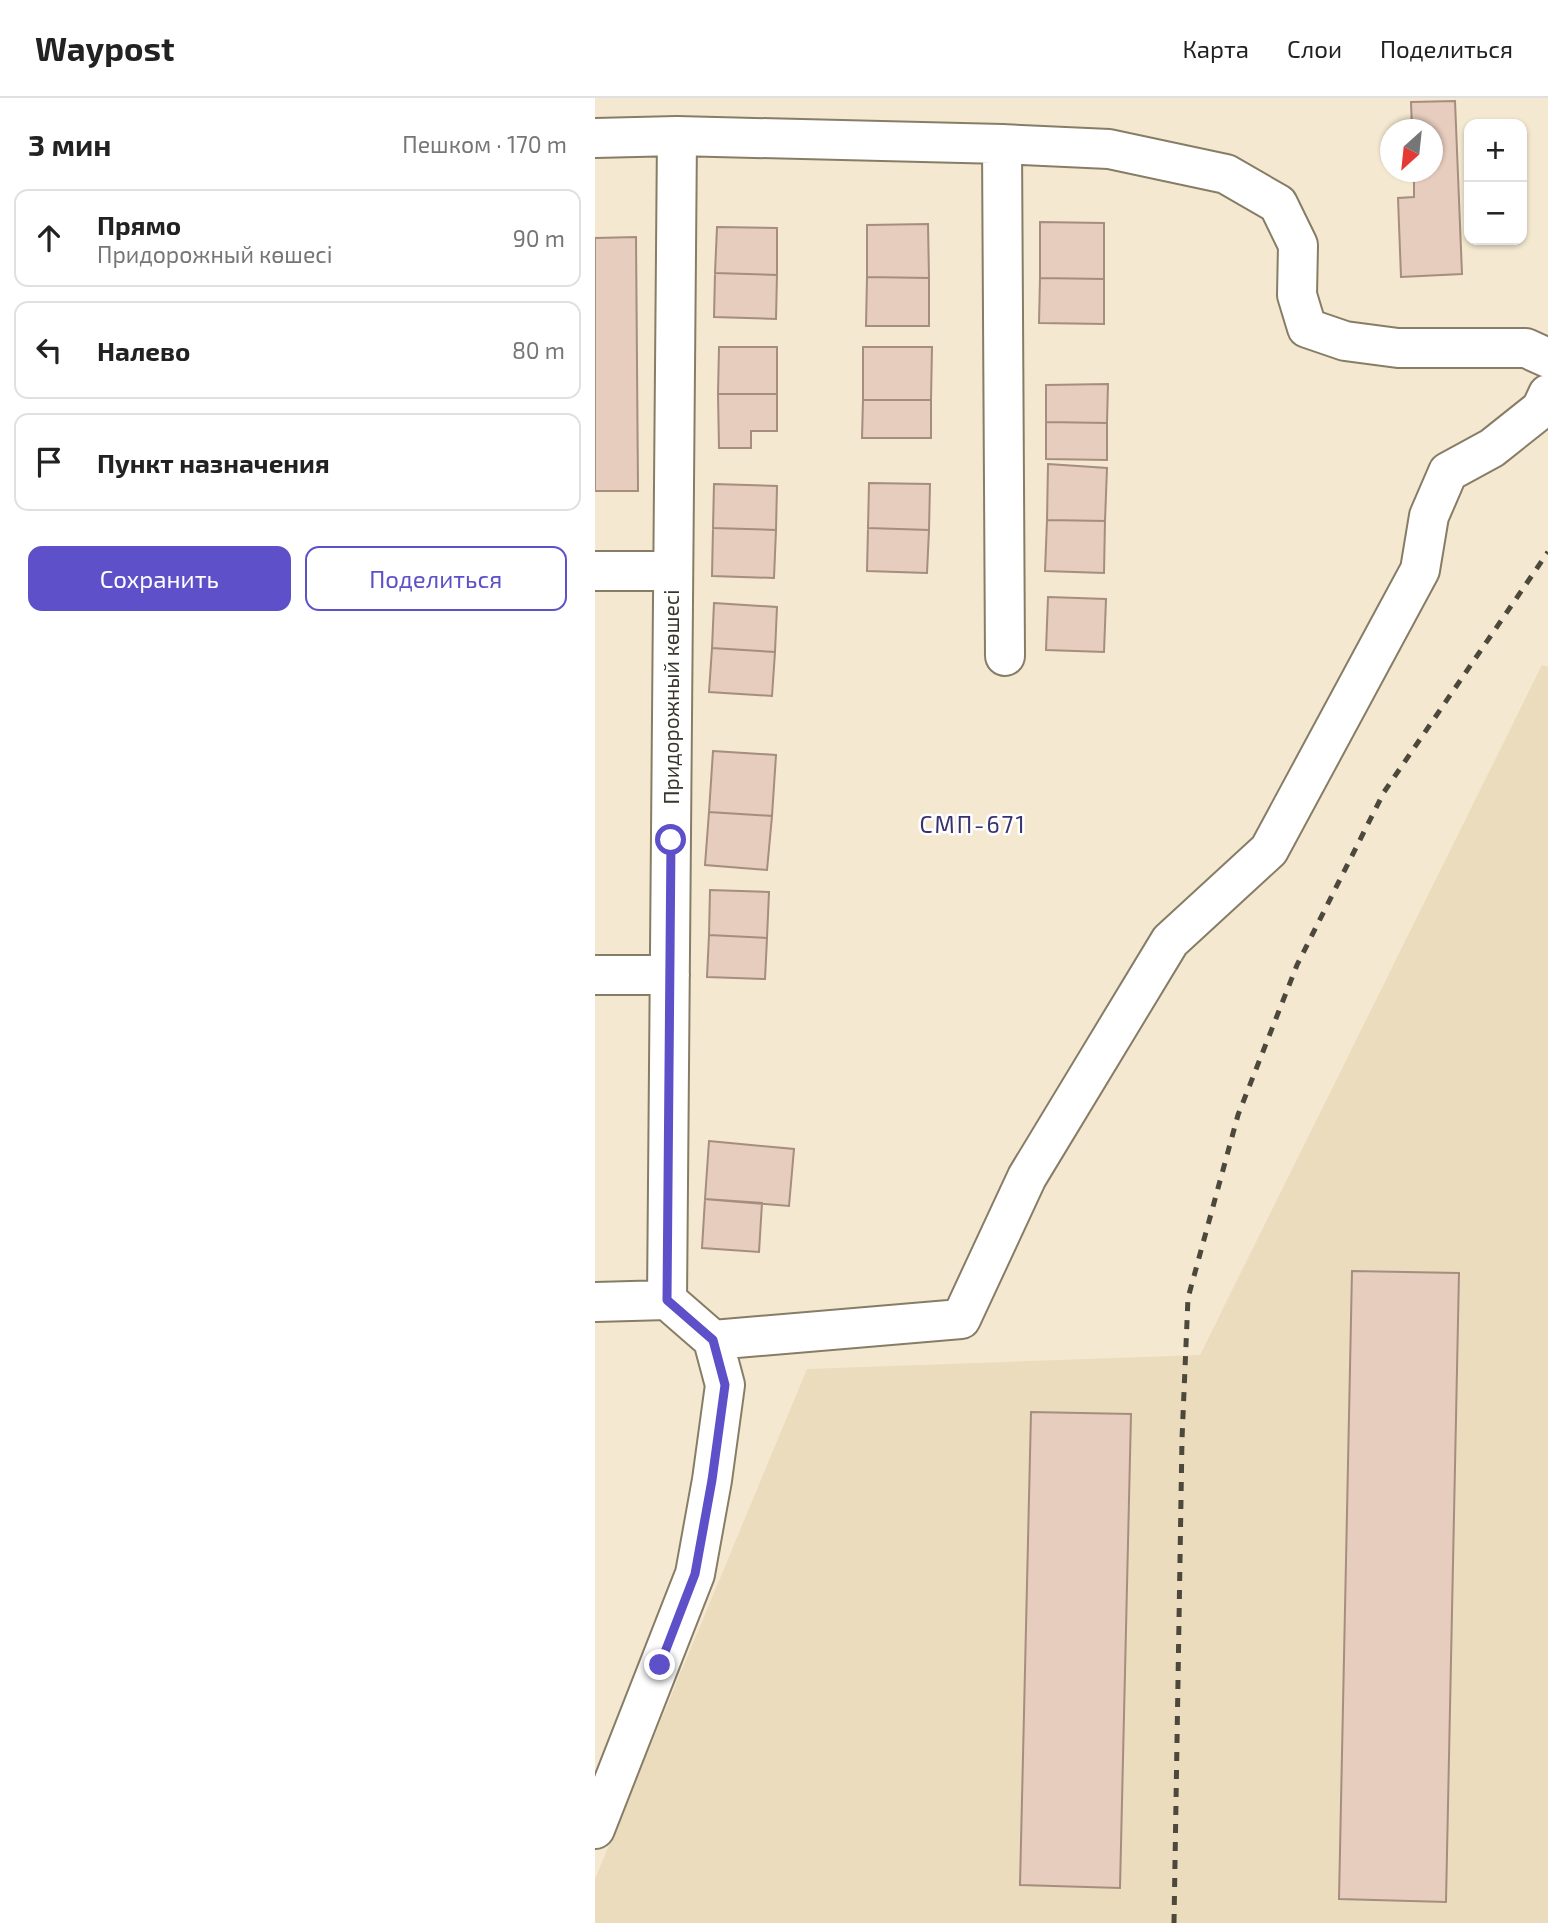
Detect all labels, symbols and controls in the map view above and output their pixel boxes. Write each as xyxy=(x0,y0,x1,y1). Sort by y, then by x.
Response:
text: Waypost xyxy=(35,28,174,68)
text: Карта xyxy=(1182,34,1249,63)
text: Слои xyxy=(1287,34,1342,63)
text: Поделиться xyxy=(1380,34,1513,63)
north arrow xyxy=(1380,119,1443,182)
map controls xyxy=(1464,119,1527,245)
button: + xyxy=(1464,119,1527,182)
text: 3 мин xyxy=(28,126,112,162)
text: Пешком · 170 m xyxy=(402,130,567,158)
button: − xyxy=(1464,182,1527,245)
text: Прямо xyxy=(97,209,181,240)
icon: ahead xyxy=(30,219,68,257)
text: 90 m xyxy=(513,224,565,252)
text: Придорожный көшесі xyxy=(97,240,332,268)
icon: left xyxy=(30,331,68,369)
text: Налево xyxy=(97,335,190,366)
text: 80 m xyxy=(512,336,565,364)
icon: arrive xyxy=(30,443,68,481)
text: Пункт назначения xyxy=(97,447,330,478)
button: Сохранить xyxy=(28,546,291,611)
button: Поделиться xyxy=(305,546,567,611)
street label: Придорожный көшесі xyxy=(658,590,683,804)
district label: СМП-671 xyxy=(919,810,1027,838)
route start xyxy=(655,824,686,855)
route end xyxy=(644,1649,675,1680)

